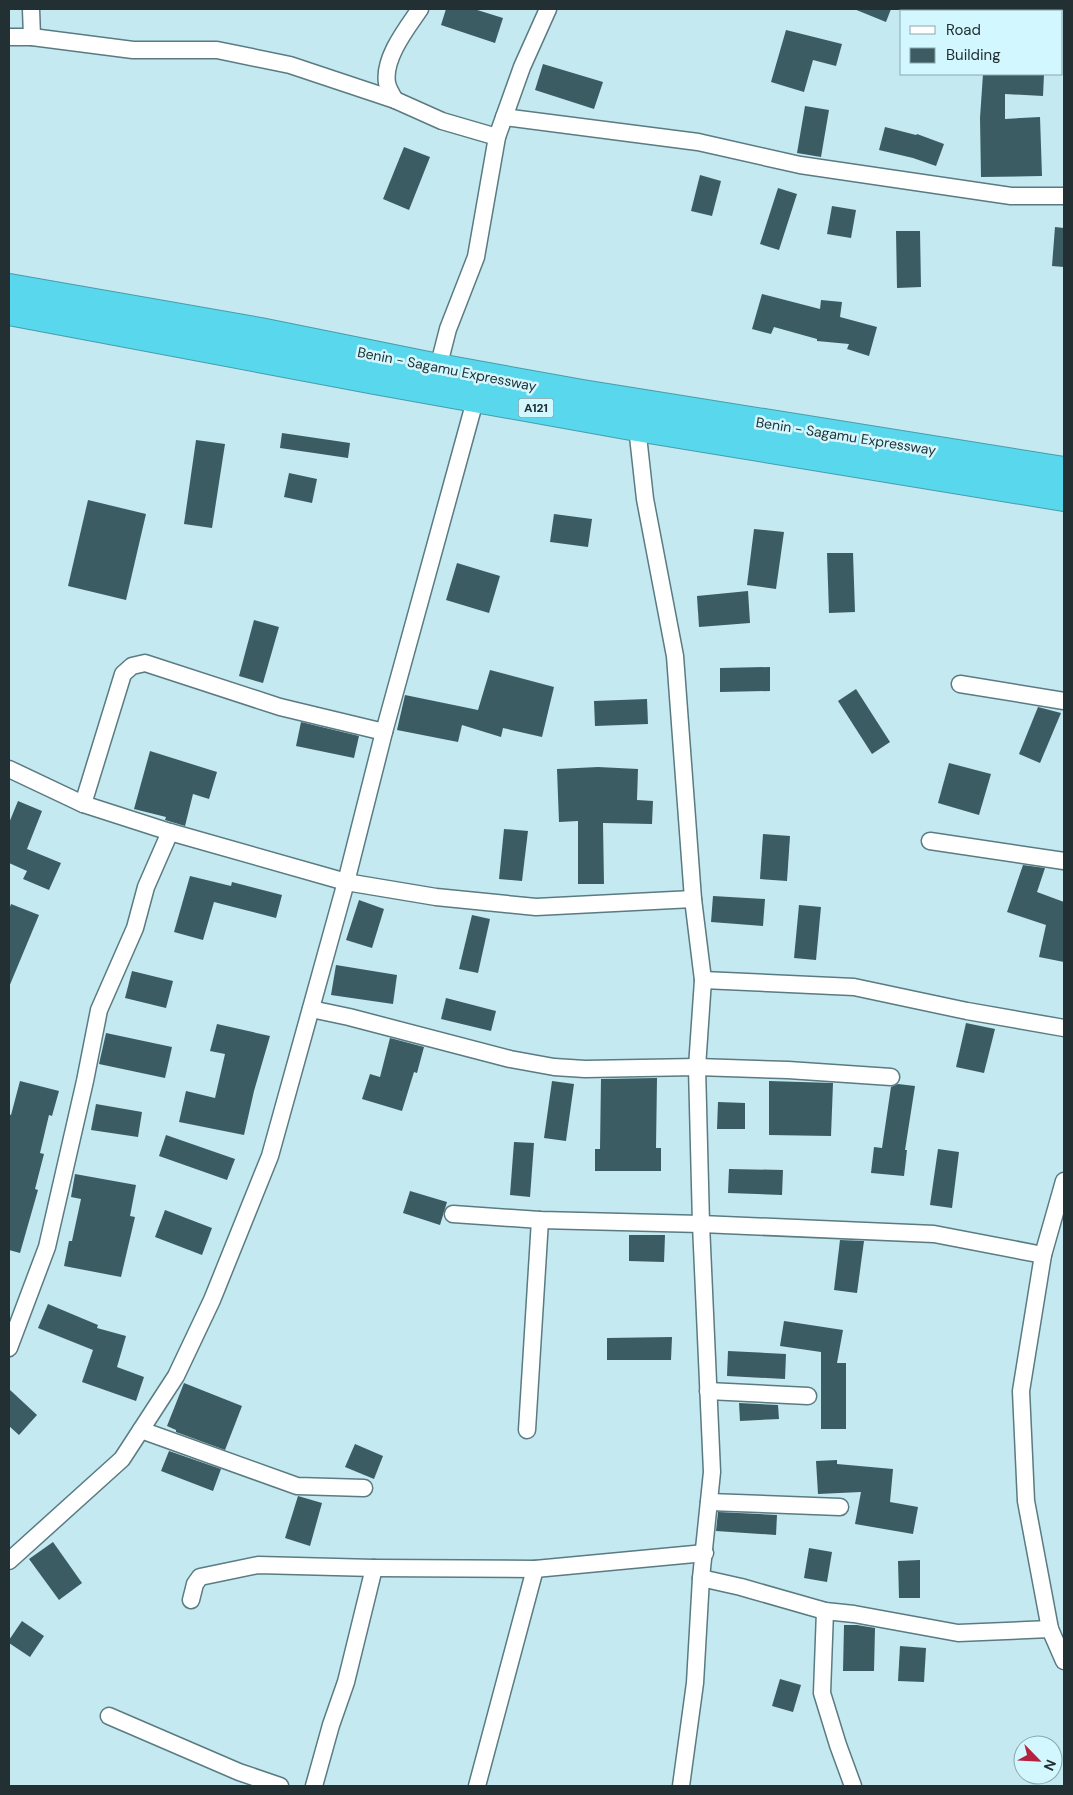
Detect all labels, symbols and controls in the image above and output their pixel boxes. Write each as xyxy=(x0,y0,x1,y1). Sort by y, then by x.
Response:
legend xyxy=(900,10,1063,75)
text: Road xyxy=(946,20,981,40)
text: Building xyxy=(946,45,1001,65)
street label: Benin - Sagamu Expressway xyxy=(356,343,538,395)
road number: A121 xyxy=(518,398,554,418)
street label: Benin - Sagamu Expressway xyxy=(755,413,938,459)
north arrow xyxy=(1013,1735,1063,1785)
text: N xyxy=(1040,1757,1060,1774)

